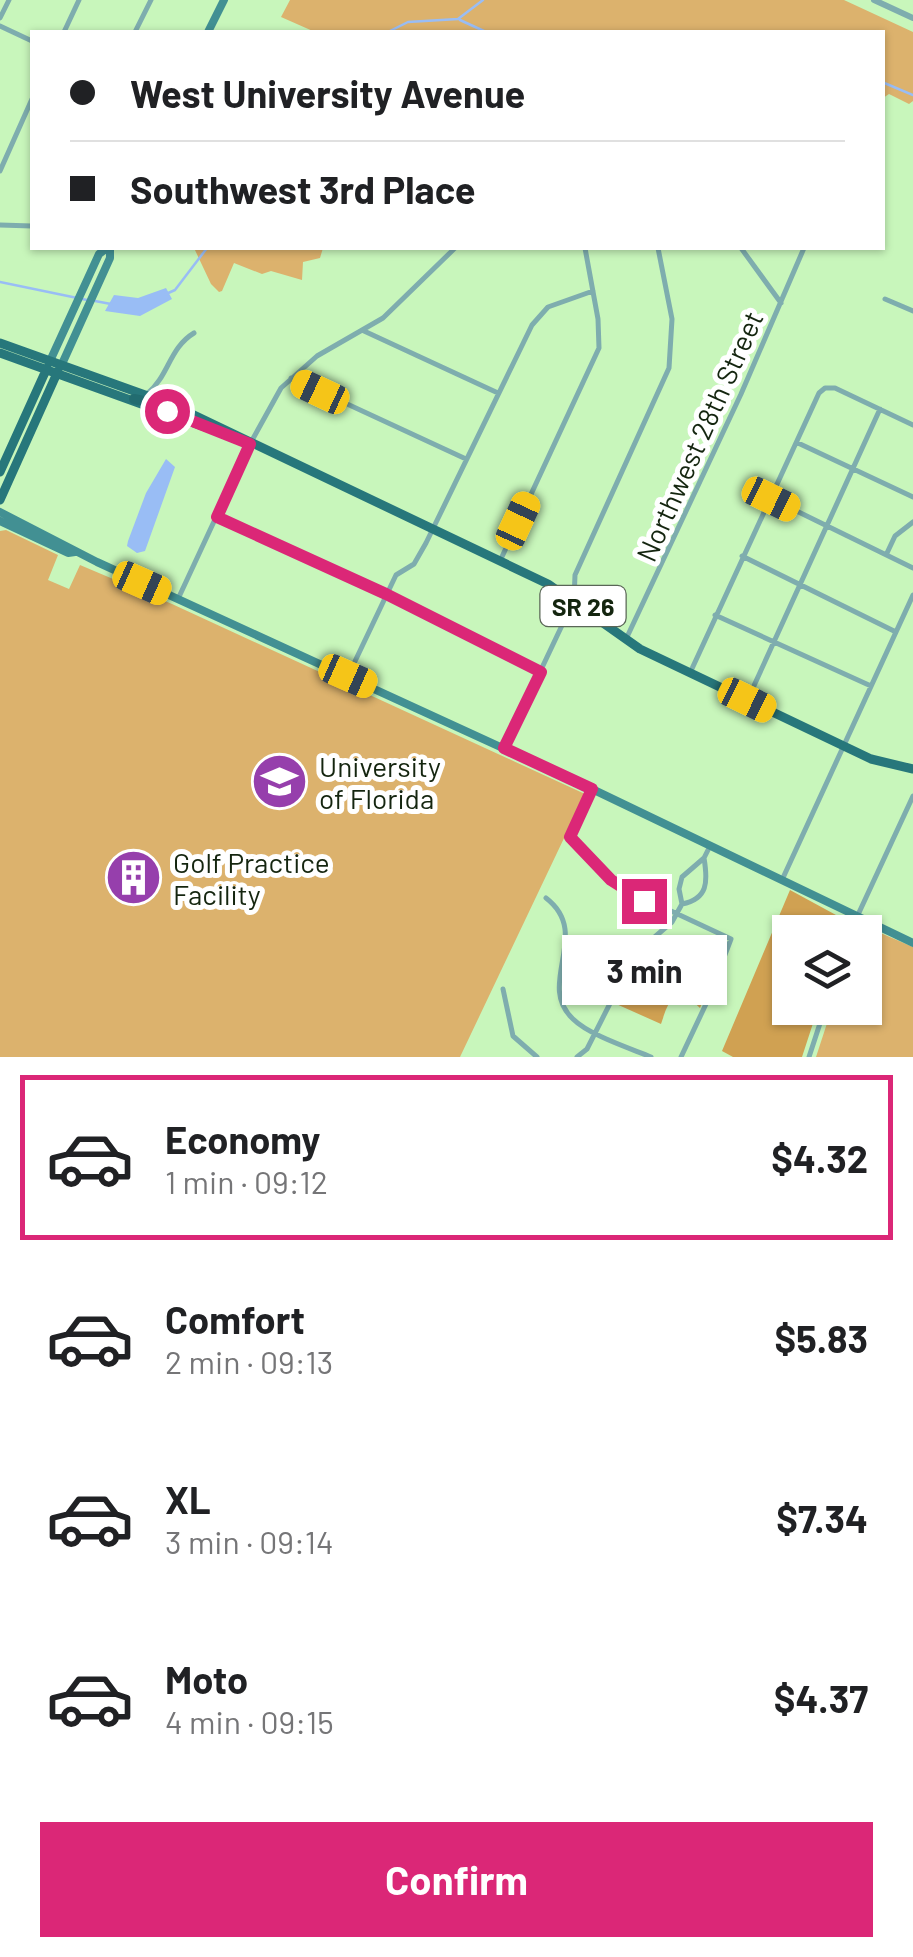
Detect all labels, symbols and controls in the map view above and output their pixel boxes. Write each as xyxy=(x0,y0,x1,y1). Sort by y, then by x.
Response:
text: West University Avenue xyxy=(130,70,525,116)
text: Southwest 3rd Place xyxy=(130,166,476,212)
street label: Northwest 28th Street xyxy=(628,306,770,566)
car xyxy=(286,366,354,418)
route start xyxy=(145,389,190,434)
car xyxy=(737,472,805,526)
car xyxy=(492,487,544,555)
car xyxy=(108,557,176,609)
road number: SR 26 xyxy=(540,586,626,626)
car xyxy=(314,650,382,702)
car xyxy=(713,673,781,727)
place label: University of Florida xyxy=(319,749,441,815)
school or university icon: University of Florida xyxy=(250,752,310,812)
place label: Golf Practice Facility xyxy=(173,845,330,911)
building icon: Golf Practice Facility xyxy=(104,848,164,908)
route end xyxy=(622,879,667,924)
map controls xyxy=(772,915,882,1025)
button: layers xyxy=(772,915,882,1025)
callout: 3 min xyxy=(562,936,726,1006)
text: 3 min xyxy=(606,951,683,989)
icon: car xyxy=(45,1113,135,1203)
text: Economy xyxy=(165,1116,320,1162)
text: $4.32 xyxy=(771,1135,868,1181)
text: 1 min · 09:12 xyxy=(165,1162,328,1200)
icon: car xyxy=(45,1293,135,1383)
text: Comfort xyxy=(165,1296,305,1342)
text: $5.83 xyxy=(774,1315,868,1361)
text: 2 min · 09:13 xyxy=(165,1342,333,1380)
icon: car xyxy=(45,1473,135,1563)
text: XL xyxy=(165,1476,211,1522)
text: $7.34 xyxy=(776,1495,868,1541)
text: 3 min · 09:14 xyxy=(165,1522,334,1560)
icon: car xyxy=(45,1653,135,1743)
text: Moto xyxy=(165,1656,248,1702)
text: $4.37 xyxy=(774,1675,868,1721)
text: 4 min · 09:15 xyxy=(165,1702,334,1740)
button: Confirm xyxy=(40,1822,873,1937)

